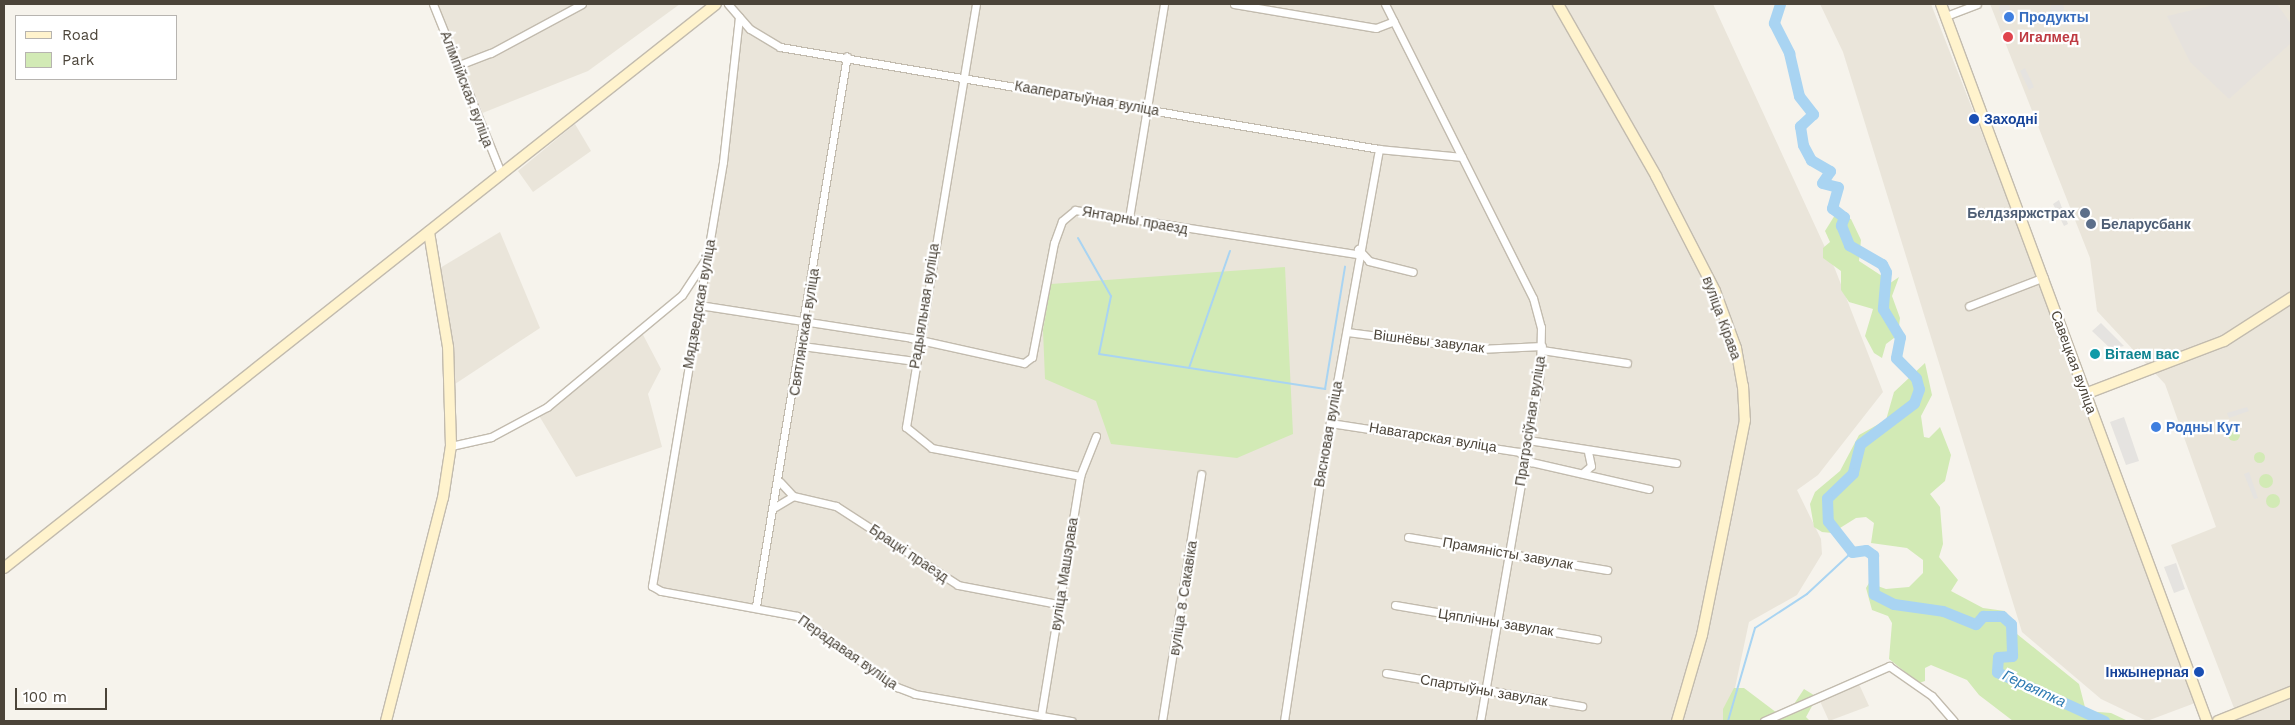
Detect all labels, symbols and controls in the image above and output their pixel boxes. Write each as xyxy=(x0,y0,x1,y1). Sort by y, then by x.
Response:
place label: Продукты xyxy=(2019,9,2089,25)
marker: Продукты xyxy=(2003,11,2015,23)
legend xyxy=(15,15,178,80)
text: Road xyxy=(62,26,99,44)
street label: Алімпійская вуліца xyxy=(437,28,497,150)
place label: Игалмед xyxy=(2019,29,2079,45)
marker: Игалмед xyxy=(2001,30,2015,44)
text: Park xyxy=(62,51,94,69)
street label: Кааператыўная вуліца xyxy=(1013,77,1161,119)
place label: Заходні xyxy=(1984,111,2038,127)
marker: Заходні xyxy=(1968,113,1980,125)
street label: Янтарны праезд xyxy=(1081,202,1189,238)
place label: Белдзяржстрах xyxy=(1967,205,2075,221)
marker: Белдзяржстрах xyxy=(2079,207,2091,219)
place label: Беларусбанк xyxy=(2101,216,2191,232)
marker: Беларусбанк xyxy=(2085,218,2097,230)
street label: Мядзведская вуліца xyxy=(679,238,719,370)
street label: Радыяльная вуліца xyxy=(906,242,942,370)
street label: Святлянская вуліца xyxy=(786,267,822,397)
street label: вуліца Кірава xyxy=(1699,274,1745,362)
street label: Савецкая вуліца xyxy=(2048,308,2100,416)
street label: Вішнёвы завулак xyxy=(1373,326,1485,356)
place label: Вітаем вас xyxy=(2105,346,2180,362)
marker: Вітаем вас xyxy=(2089,348,2101,360)
street label: Прагрэсіўная вуліца xyxy=(1511,355,1549,487)
street label: Вясновая вуліца xyxy=(1310,380,1346,488)
street label: Наватарская вуліца xyxy=(1368,419,1498,455)
place label: Родны Кут xyxy=(2166,419,2240,435)
marker: Родны Кут xyxy=(2150,421,2162,433)
street label: вуліца Машэрава xyxy=(1047,516,1081,632)
street label: Брацкі праезд xyxy=(866,520,952,586)
street label: Прамяністы завулак xyxy=(1442,533,1574,573)
street label: вуліца 8 Сакавіка xyxy=(1166,539,1200,657)
street label: Цяплічны завулак xyxy=(1437,605,1555,639)
street label: Перадавая вуліца xyxy=(795,611,901,693)
place label: Інжынерная xyxy=(2106,664,2189,680)
marker: Інжынерная xyxy=(2193,666,2205,678)
water label: Гервятка xyxy=(2000,667,2068,711)
street label: Спартыўны завулак xyxy=(1419,671,1549,709)
scale bar xyxy=(18,678,110,710)
text: 100 m xyxy=(23,688,67,706)

